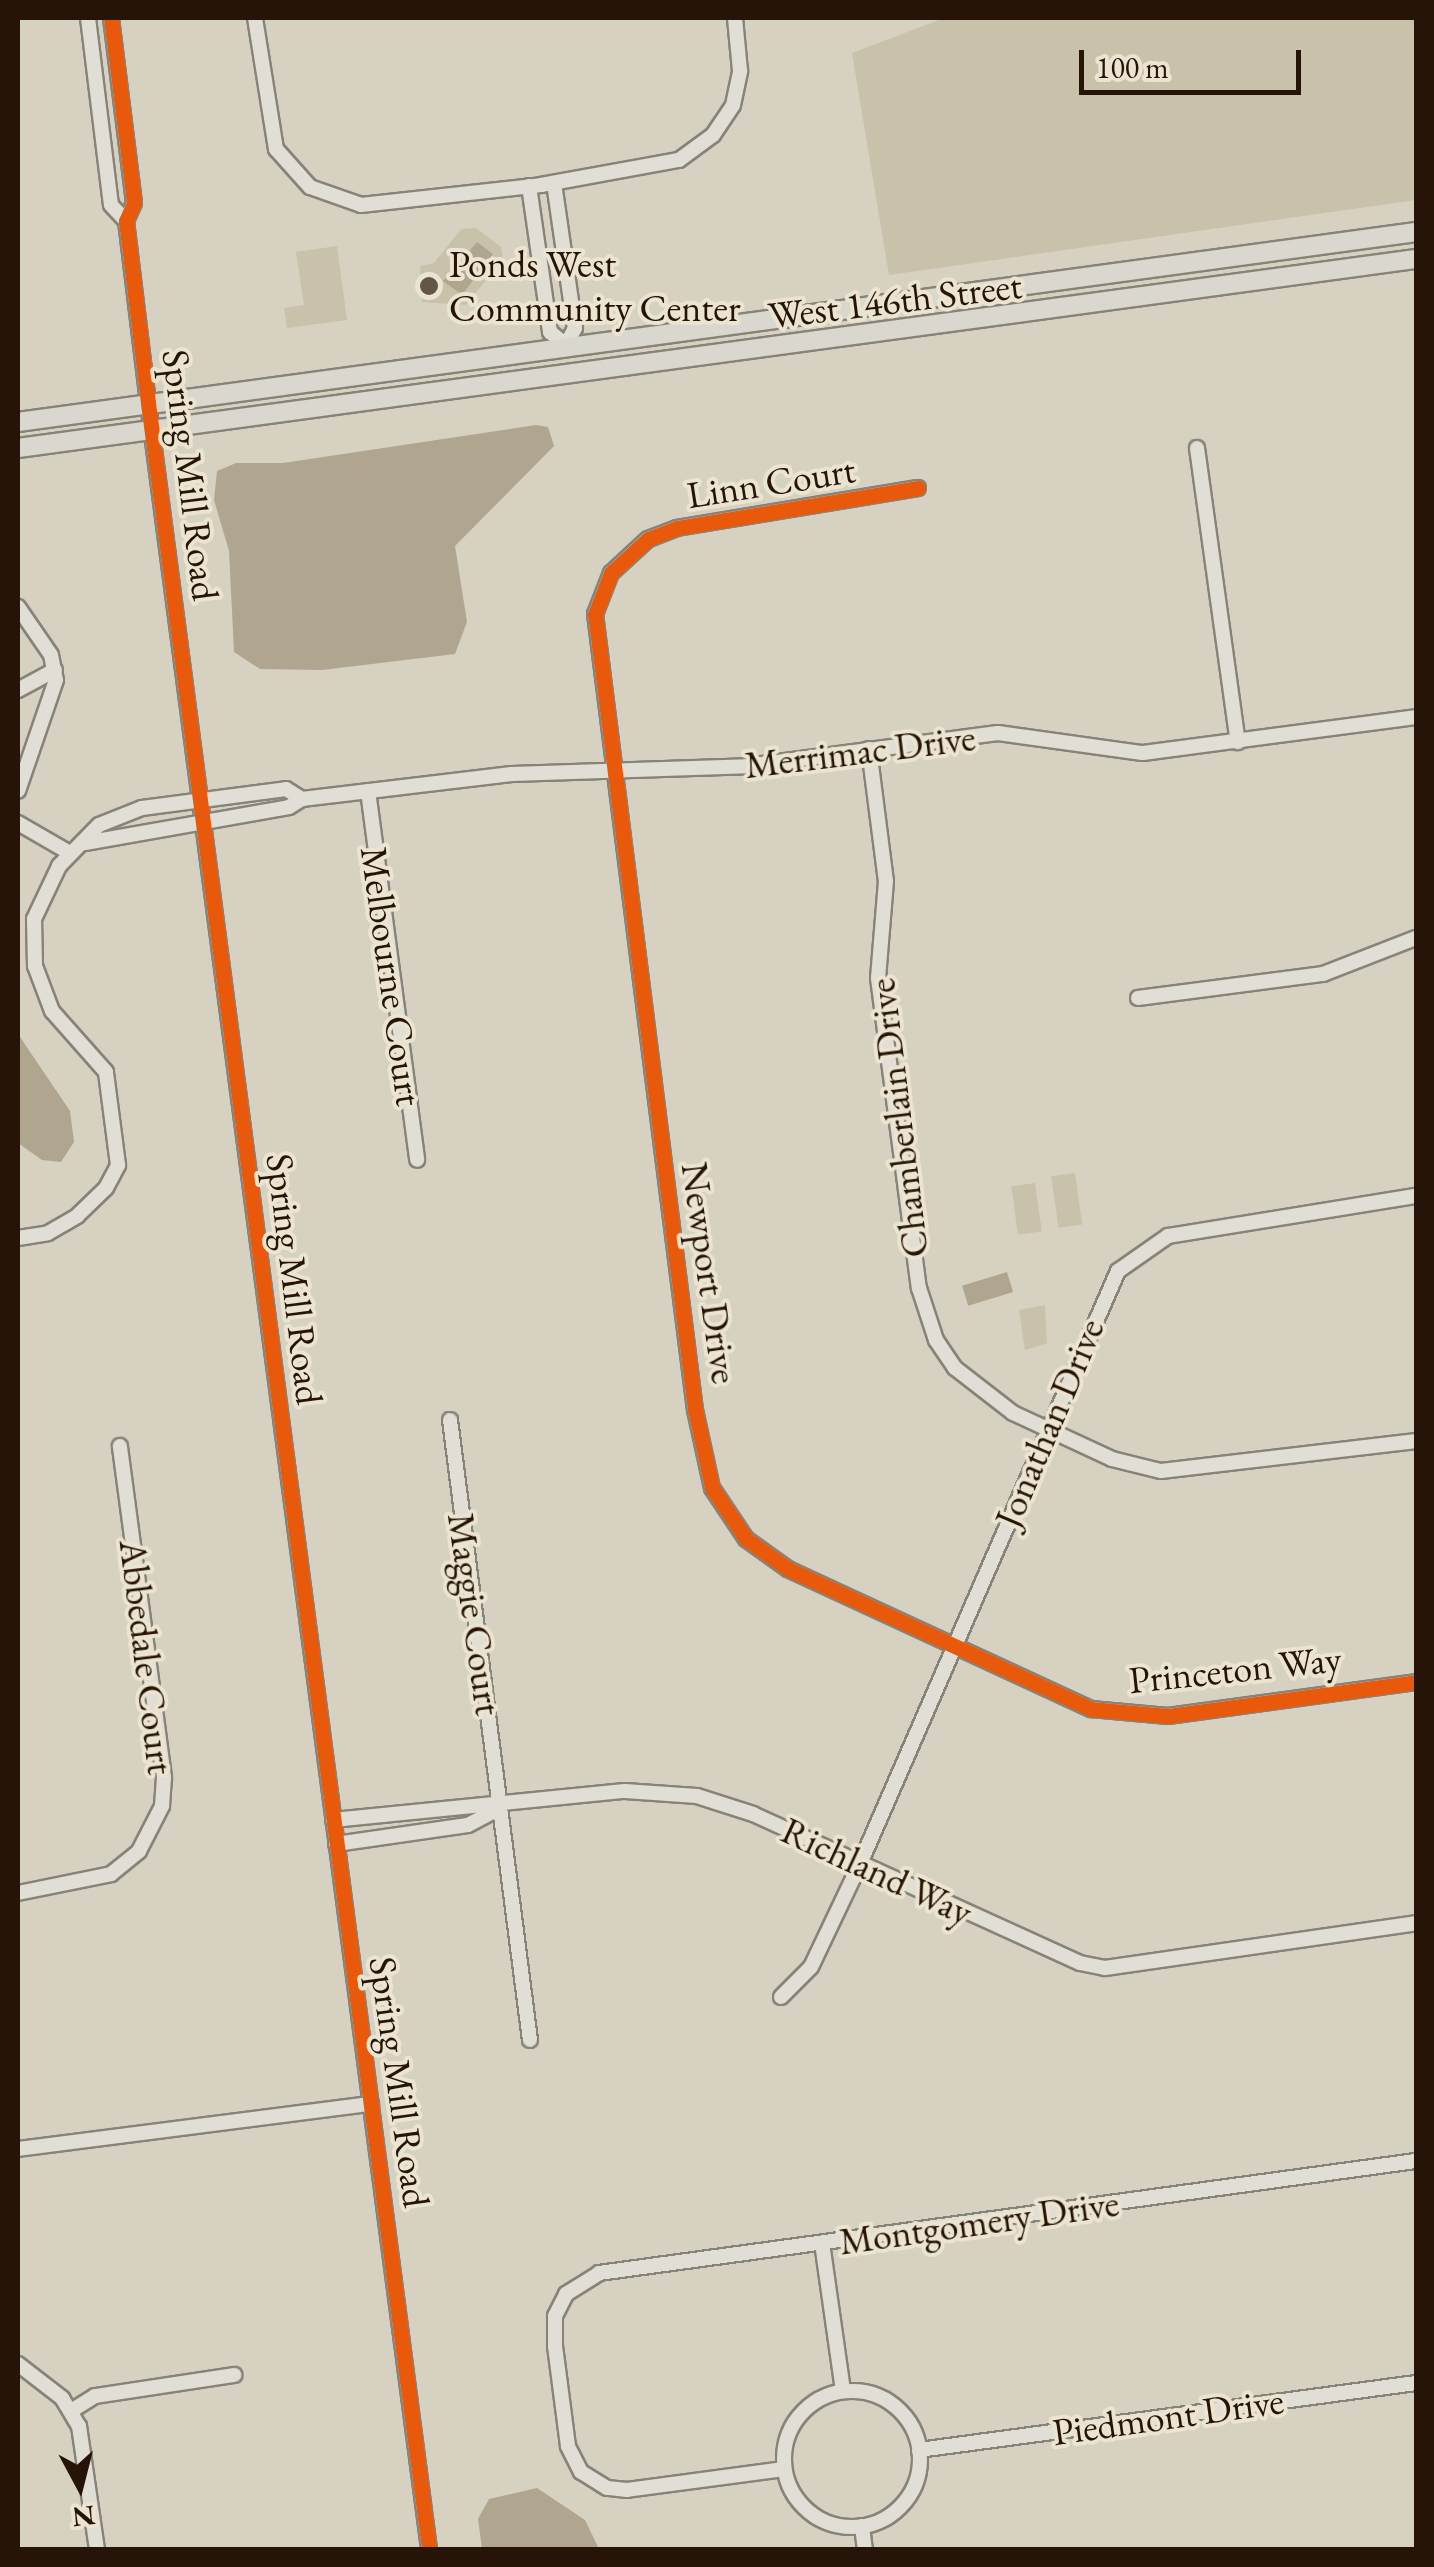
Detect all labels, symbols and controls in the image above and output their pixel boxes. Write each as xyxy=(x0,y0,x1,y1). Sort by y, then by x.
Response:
scale bar xyxy=(1084,30,1306,92)
text: 100 m xyxy=(1096,48,1169,87)
place label: Ponds West Community Center xyxy=(449,241,741,330)
street label: West 146th Street xyxy=(766,262,1024,338)
marker: Ponds West Community Center xyxy=(418,275,440,297)
street label: Spring Mill Road xyxy=(153,347,229,603)
street label: Linn Court xyxy=(684,446,858,518)
street label: Merrimac Drive xyxy=(742,714,978,788)
street label: Melbourne Court xyxy=(351,843,433,1109)
street label: Chamberlain Drive xyxy=(858,976,938,1260)
street label: Spring Mill Road xyxy=(257,1151,333,1407)
street label: Newport Drive xyxy=(672,1159,748,1387)
street label: Jonathan Drive xyxy=(985,1312,1113,1534)
street label: Maggie Court xyxy=(438,1510,512,1718)
street label: Abbedale Court xyxy=(110,1537,184,1777)
street label: Princeton Way xyxy=(1126,1635,1344,1703)
street label: Richland Way xyxy=(774,1807,980,1935)
street label: Spring Mill Road xyxy=(360,1954,440,2210)
street label: Montgomery Drive xyxy=(836,2180,1122,2264)
street label: Piedmont Drive xyxy=(1049,2377,1287,2455)
north arrow xyxy=(30,2437,130,2537)
text: N xyxy=(70,2498,97,2536)

